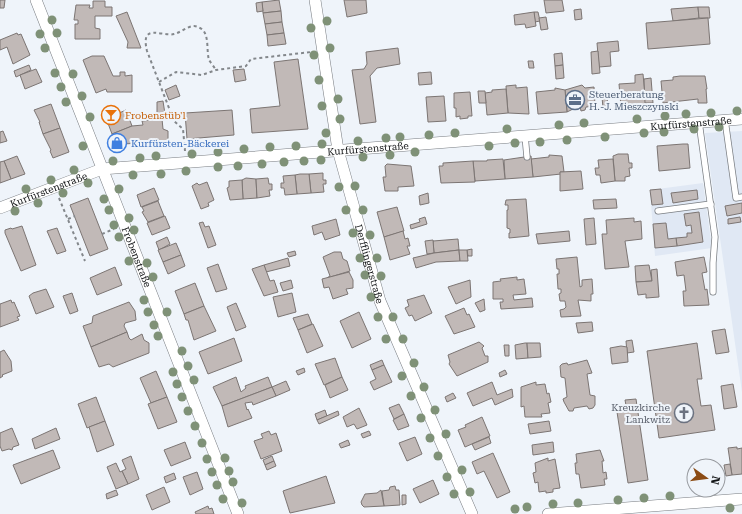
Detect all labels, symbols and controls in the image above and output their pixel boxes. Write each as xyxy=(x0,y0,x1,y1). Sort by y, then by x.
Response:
office icon: Steuerberatung H.-J. Mieszczynski xyxy=(564,89,586,111)
place label: Steuerberatung H.-J. Mieszczynski xyxy=(589,89,679,112)
bar icon: Frobenstüb'l xyxy=(100,104,122,126)
place label: Frobenstüb'l xyxy=(125,110,186,121)
street label: Kurfürstenstraße xyxy=(650,114,733,132)
shop icon: Kurfürsten-Bäckerei xyxy=(106,132,128,154)
place label: Kurfürsten-Bäckerei xyxy=(131,138,229,149)
street label: Kurfürstenstraße xyxy=(327,140,410,157)
street label: Kurfürstenstraße xyxy=(8,170,89,209)
street label: Derfflingerstraße xyxy=(353,223,386,305)
street label: Frobenstraße xyxy=(120,225,154,289)
place label: Kreuzkirche Lankwitz xyxy=(611,402,670,425)
church icon: Kreuzkirche Lankwitz xyxy=(673,402,695,424)
north arrow xyxy=(686,458,726,498)
text: N xyxy=(708,475,723,486)

